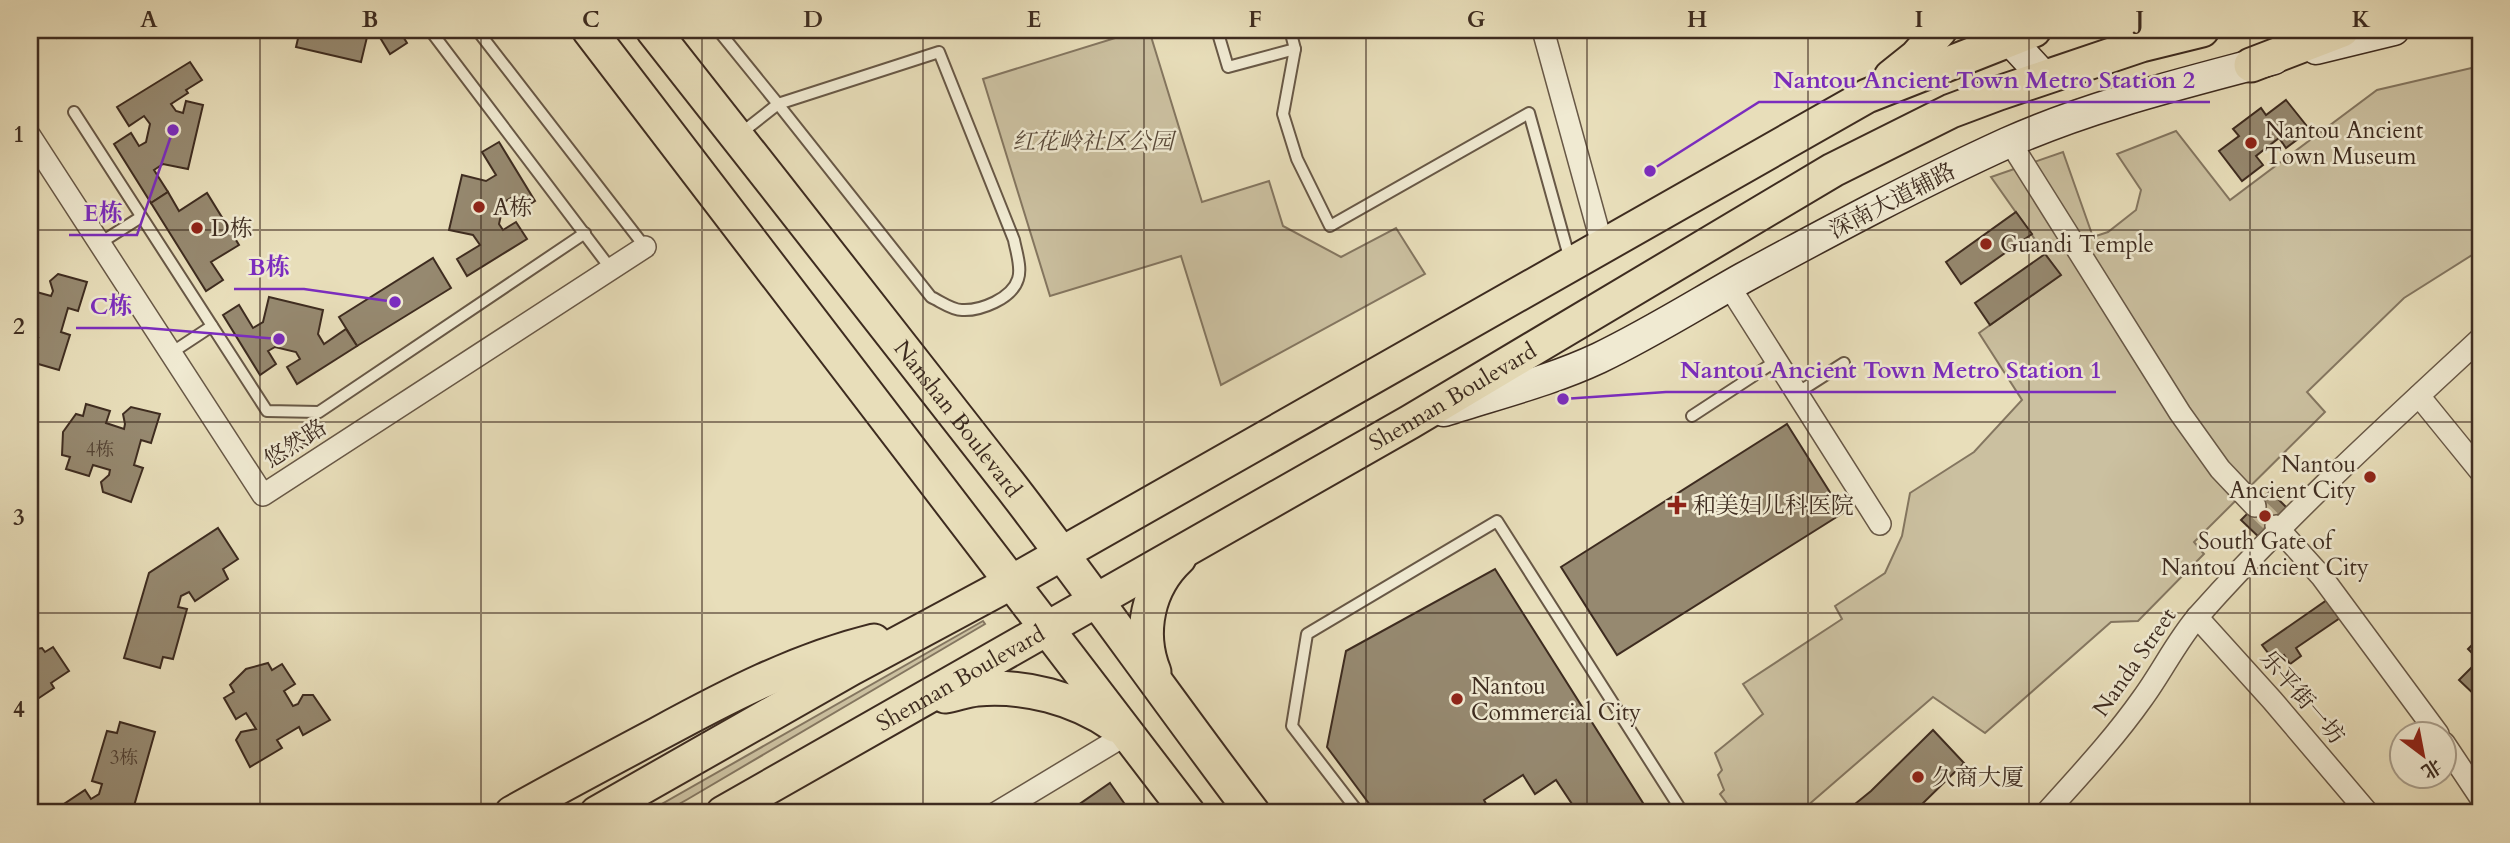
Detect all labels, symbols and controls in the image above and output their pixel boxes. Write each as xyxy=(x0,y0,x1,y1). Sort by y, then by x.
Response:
text: A xyxy=(140,4,158,35)
text: B xyxy=(362,4,378,35)
text: C xyxy=(582,4,600,35)
text: D xyxy=(803,4,823,35)
text: E xyxy=(1027,4,1041,35)
text: F xyxy=(1248,4,1262,35)
text: G xyxy=(1467,4,1486,35)
text: H xyxy=(1687,4,1707,35)
text: I xyxy=(1915,4,1923,35)
text: J xyxy=(2133,4,2144,35)
text: K xyxy=(2352,4,2371,35)
callout: Nantou Ancient Town Metro Station 2 xyxy=(1759,57,2210,102)
text: Nantou Ancient Town Metro Station 2 xyxy=(1773,64,2195,97)
place label: Nantou Ancient Town Museum xyxy=(2265,115,2423,172)
text: 1 xyxy=(13,119,25,150)
park label: 红花岭社区公园 xyxy=(1013,126,1178,157)
marker: Nantou Ancient Town Museum xyxy=(2243,135,2259,151)
street label: 深南大道辅路 xyxy=(1824,155,1961,246)
callout: E栋 xyxy=(69,190,137,235)
place label: A栋 xyxy=(493,192,532,223)
text: E栋 xyxy=(83,197,123,230)
marker: A栋 xyxy=(471,199,487,215)
place label: D栋 xyxy=(211,213,253,244)
marker: D栋 xyxy=(189,220,205,236)
place label: Guandi Temple xyxy=(2000,229,2154,260)
marker: Guandi Temple xyxy=(1978,236,1994,252)
callout: B栋 xyxy=(234,244,304,289)
text: B栋 xyxy=(248,251,290,284)
callout: C栋 xyxy=(76,283,146,328)
text: C栋 xyxy=(90,290,132,323)
text: 2 xyxy=(13,311,25,342)
street label: Nanshan Boulevard xyxy=(887,334,1029,504)
street label: Shennan Boulevard xyxy=(1363,335,1543,458)
callout: Nantou Ancient Town Metro Station 1 xyxy=(1666,347,2116,392)
text: Nantou Ancient Town Metro Station 1 xyxy=(1680,354,2102,387)
street label: 悠然路 xyxy=(258,412,333,475)
house number: 4栋 xyxy=(86,437,114,463)
place label: Nantou Ancient City xyxy=(2229,449,2356,506)
marker: Nantou Ancient City xyxy=(2362,469,2378,485)
place label: 和美妇儿科医院 xyxy=(1693,490,1854,521)
marker: 和美妇儿科医院 xyxy=(1667,495,1687,515)
text: 3 xyxy=(13,502,25,533)
marker: South Gate of Nantou Ancient City xyxy=(2257,508,2273,524)
place label: South Gate of Nantou Ancient City xyxy=(2161,526,2369,583)
street label: Nanda Street xyxy=(2085,602,2183,723)
street label: Shennan Boulevard xyxy=(871,618,1051,739)
street label: 乐平街一坊 xyxy=(2253,644,2352,751)
place label: Nantou Commercial City xyxy=(1471,671,1641,728)
marker: Nantou Commercial City xyxy=(1449,691,1465,707)
text: 4 xyxy=(13,694,25,725)
north arrow xyxy=(2388,720,2458,790)
house number: 3栋 xyxy=(110,745,138,771)
text: 北 xyxy=(2417,753,2446,785)
place label: 久商大厦 xyxy=(1932,762,2024,793)
marker: 久商大厦 xyxy=(1910,769,1926,785)

